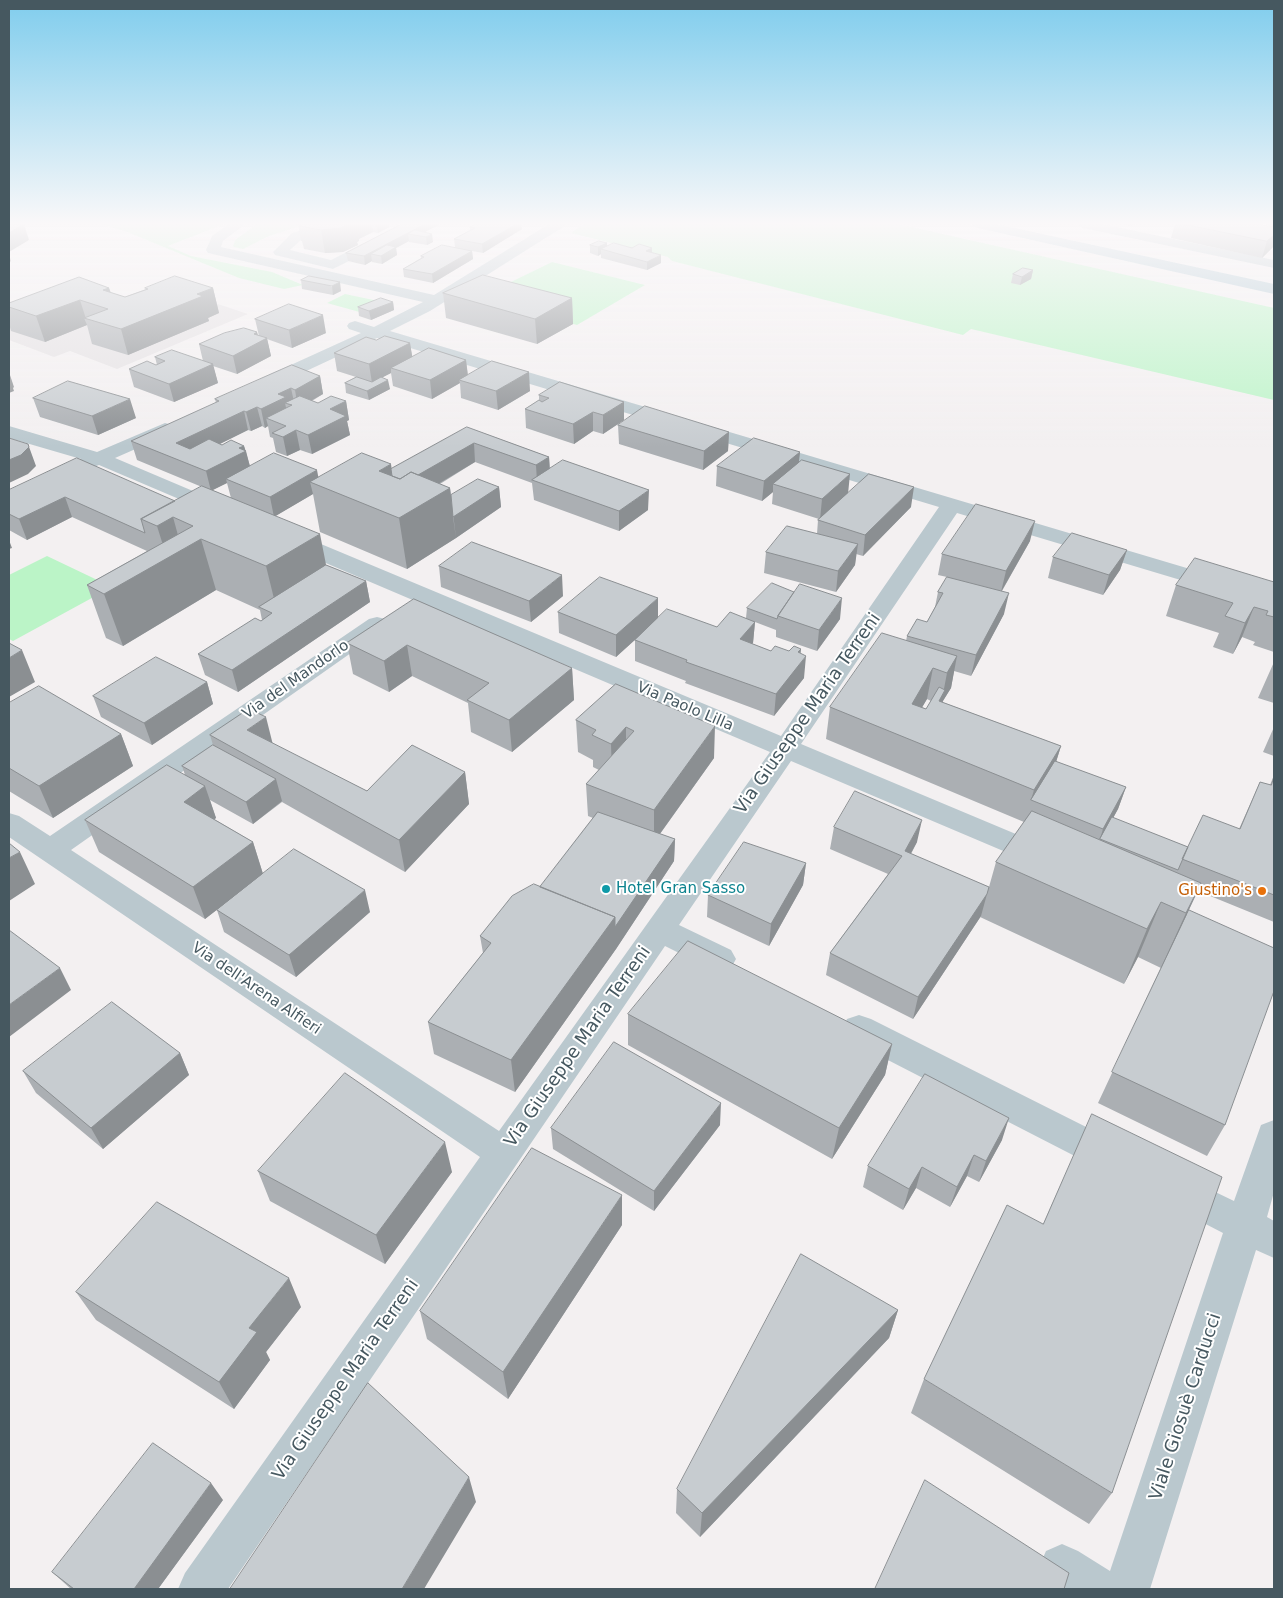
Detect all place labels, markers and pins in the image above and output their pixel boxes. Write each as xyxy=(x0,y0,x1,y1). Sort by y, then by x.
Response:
place label: Hotel Gran Sasso xyxy=(616,880,745,898)
place label: Giustino's xyxy=(1178,882,1252,900)
marker: Hotel Gran Sasso xyxy=(600,883,612,895)
marker: Giustino's xyxy=(1256,885,1268,897)

